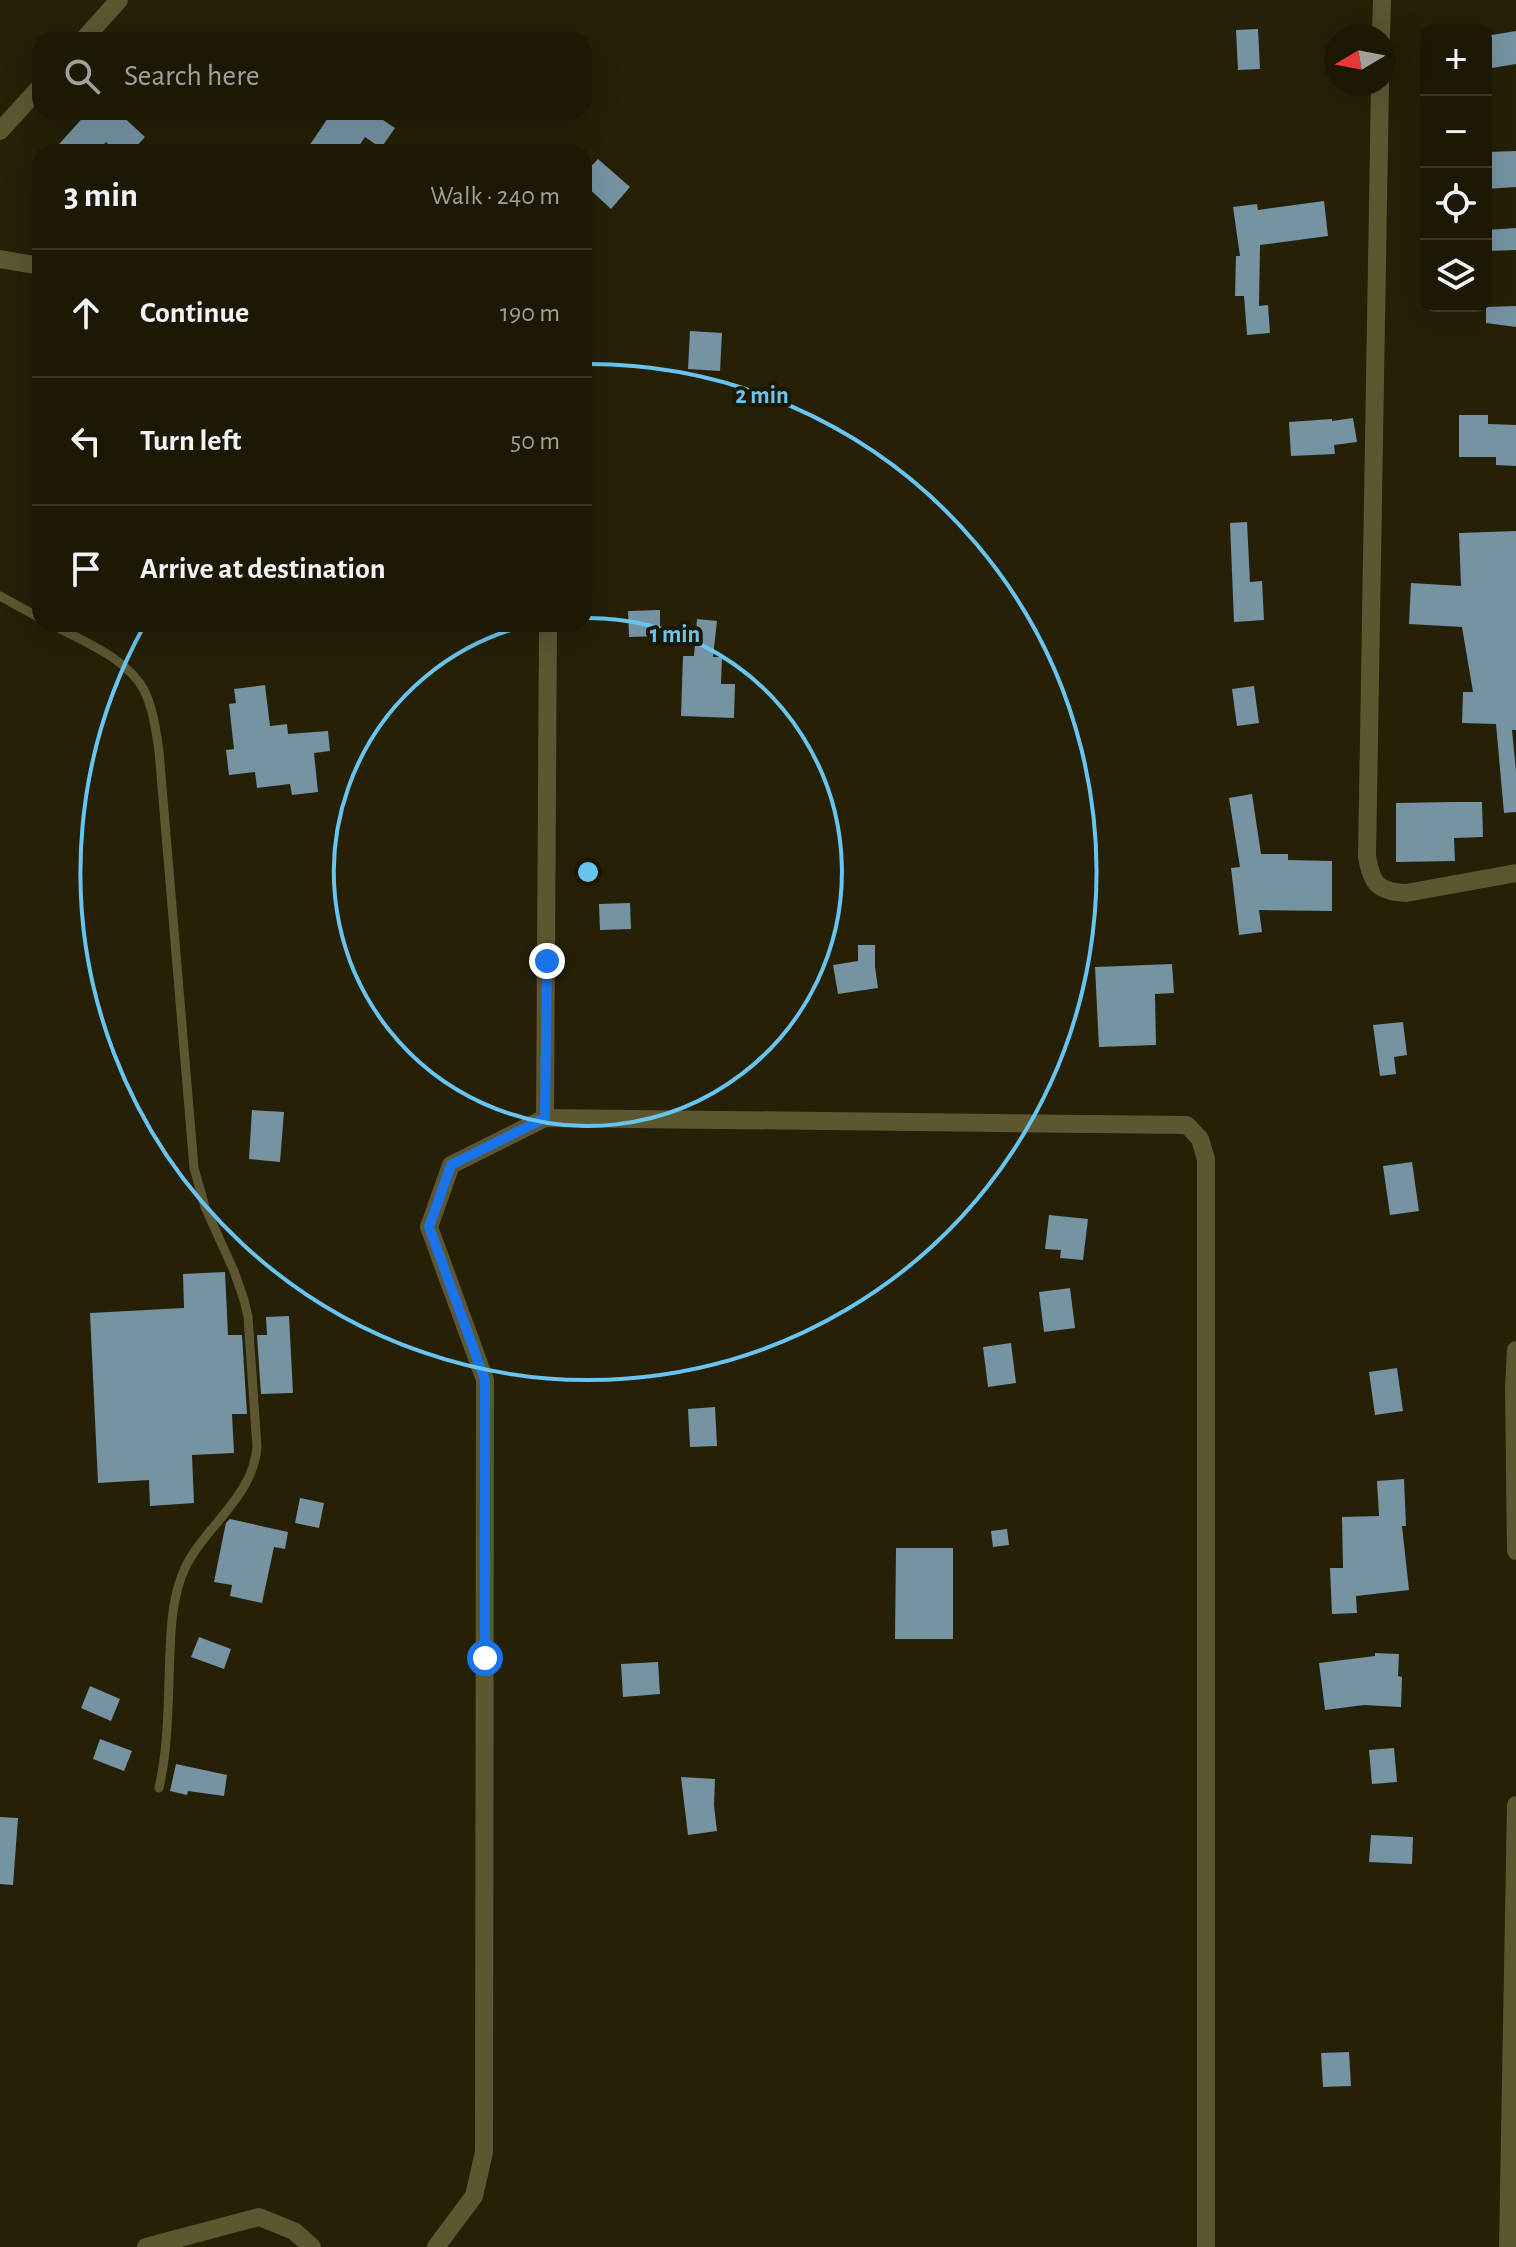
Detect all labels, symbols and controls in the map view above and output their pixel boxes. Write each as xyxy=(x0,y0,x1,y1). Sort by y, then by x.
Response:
north arrow xyxy=(1324,24,1396,96)
map controls xyxy=(1420,24,1492,312)
button: + xyxy=(1420,24,1492,96)
search box xyxy=(32,32,592,120)
icon: search xyxy=(60,54,104,98)
text: Search here xyxy=(124,61,260,91)
button: − xyxy=(1420,96,1492,168)
button: locate xyxy=(1420,168,1492,240)
text: 3 min xyxy=(64,179,138,213)
text: Walk · 240 m xyxy=(430,183,560,209)
button: layers xyxy=(1420,240,1492,312)
icon: ahead xyxy=(64,291,108,335)
text: Continue xyxy=(140,298,249,328)
text: 190 m xyxy=(500,300,560,326)
text: 2 min xyxy=(735,384,789,408)
icon: left xyxy=(64,419,108,463)
text: Turn left xyxy=(140,426,241,456)
text: 50 m xyxy=(510,428,560,454)
icon: arrive xyxy=(64,547,108,591)
text: Arrive at destination xyxy=(140,554,386,584)
text: 1 min xyxy=(650,623,700,647)
centre of rings xyxy=(574,858,602,886)
route end xyxy=(529,943,565,979)
route start xyxy=(467,1640,503,1676)

